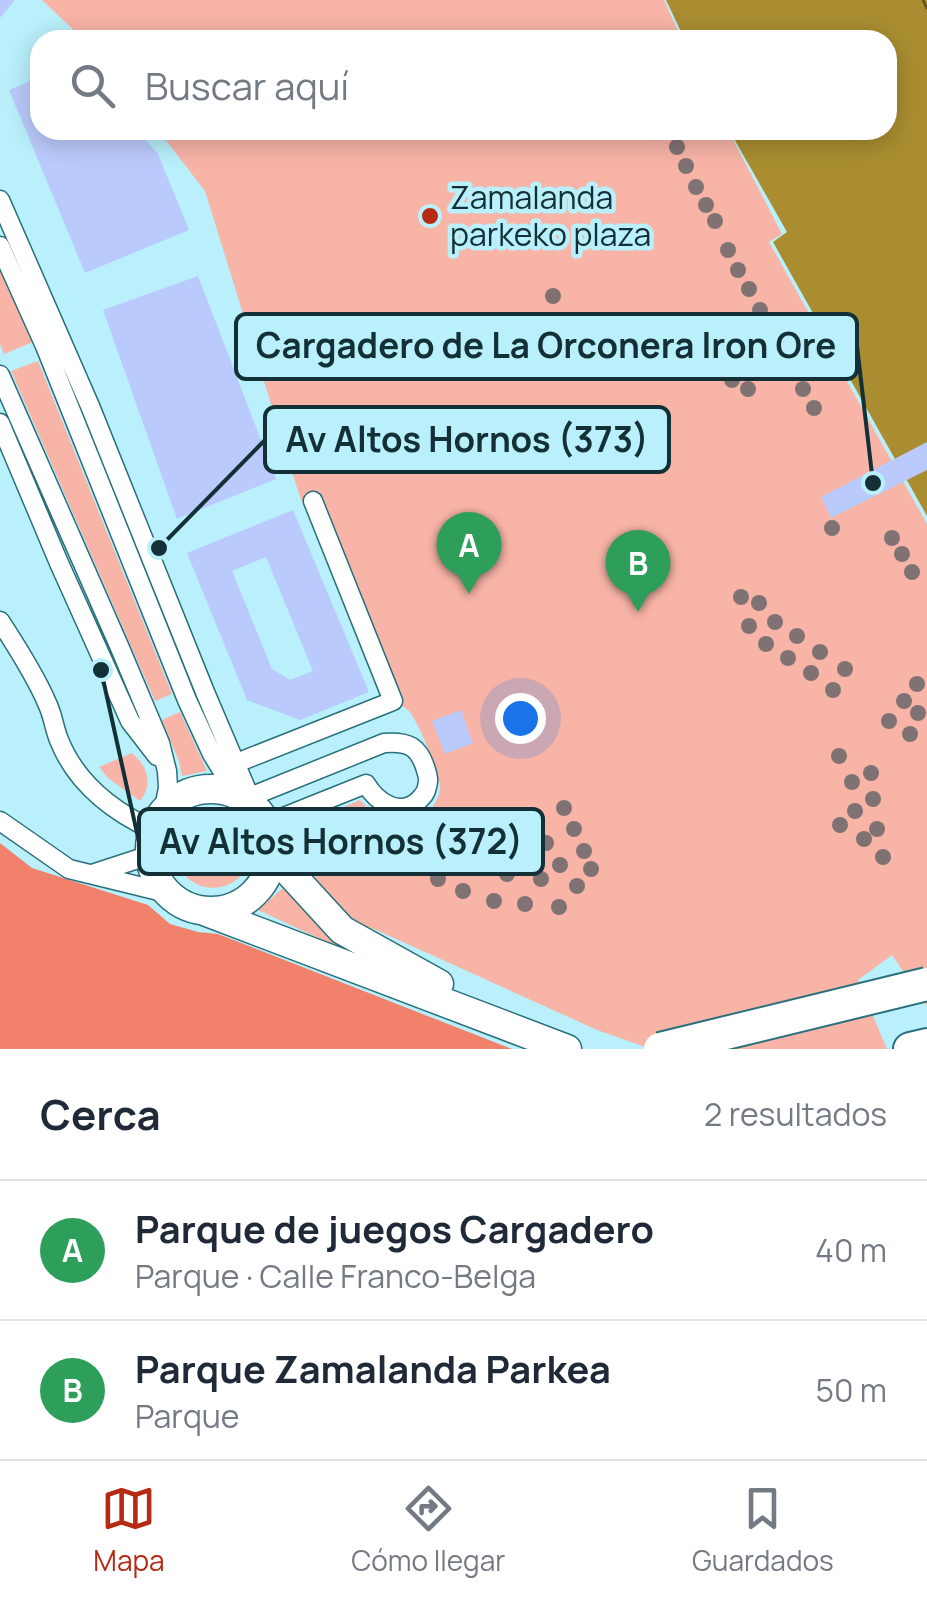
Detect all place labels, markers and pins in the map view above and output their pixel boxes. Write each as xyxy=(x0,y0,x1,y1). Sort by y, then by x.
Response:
place label: Zamalanda parkeko plaza xyxy=(450,175,651,256)
marker: Zamalanda parkeko plaza xyxy=(419,205,441,227)
callout: Cargadero de La Orconera Iron Ore xyxy=(236,314,857,379)
callout: Av Altos Hornos (373) xyxy=(265,407,669,472)
pin: A xyxy=(436,512,502,594)
pin: B xyxy=(606,530,670,612)
callout: Av Altos Hornos (372) xyxy=(139,809,543,874)

